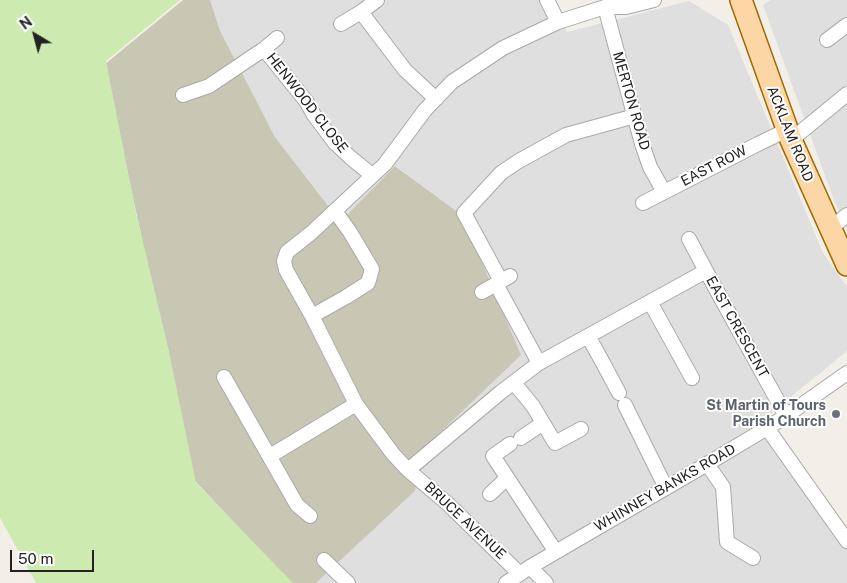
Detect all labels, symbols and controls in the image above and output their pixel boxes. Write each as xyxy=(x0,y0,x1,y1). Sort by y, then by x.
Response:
north arrow xyxy=(10,10,60,60)
text: N xyxy=(17,13,35,33)
street label: HENWOOD CLOSE xyxy=(263,50,351,156)
street label: MERTON ROAD xyxy=(609,50,653,152)
street label: ACKLAM ROAD xyxy=(763,84,817,184)
street label: EAST ROW xyxy=(678,142,750,190)
street label: EAST CRESCENT xyxy=(702,273,772,381)
place label: St Martin of Tours Parish Church xyxy=(706,398,826,431)
marker: St Martin of Tours Parish Church xyxy=(830,408,842,420)
street label: WHINNEY BANKS ROAD xyxy=(591,441,739,535)
street label: BRUCE AVENUE xyxy=(421,479,509,563)
scale bar xyxy=(12,540,96,572)
text: 50 m xyxy=(18,550,53,567)

